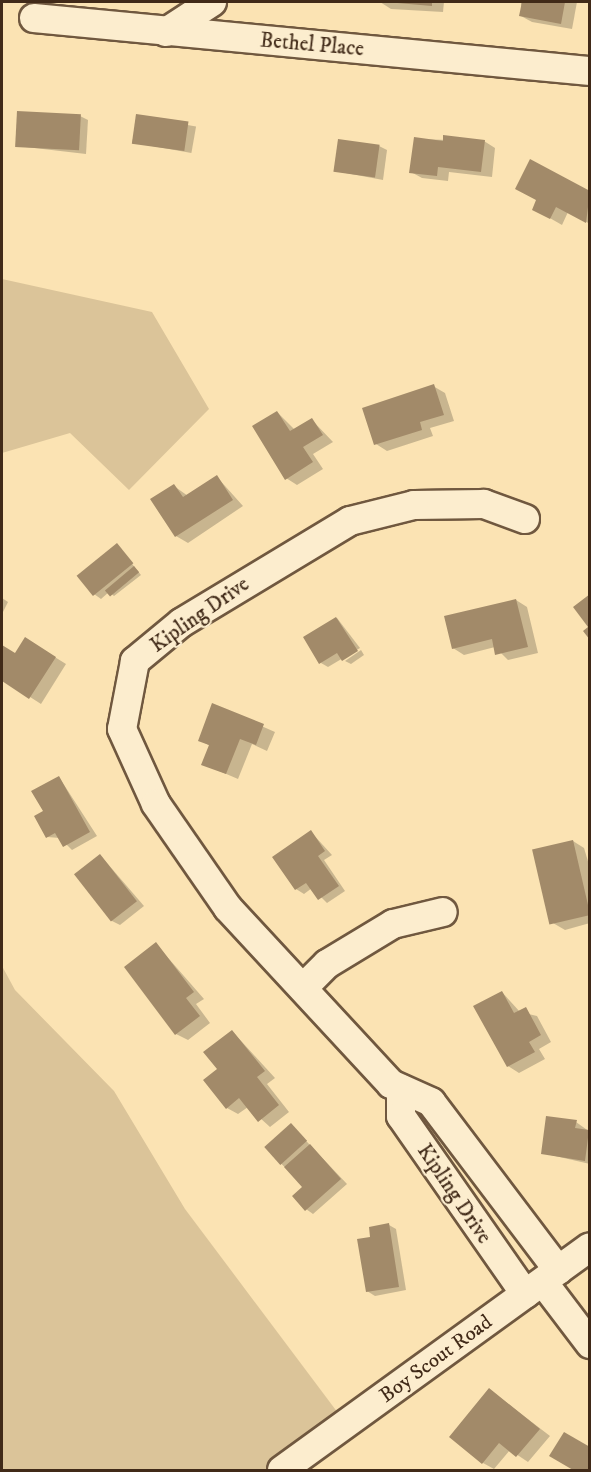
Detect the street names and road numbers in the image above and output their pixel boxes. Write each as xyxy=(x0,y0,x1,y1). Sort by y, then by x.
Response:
street label: Bethel Place xyxy=(259,28,365,62)
street label: Kipling Drive xyxy=(146,572,254,658)
street label: Kipling Drive xyxy=(411,1139,497,1249)
street label: Boy Scout Road xyxy=(375,1310,497,1408)

